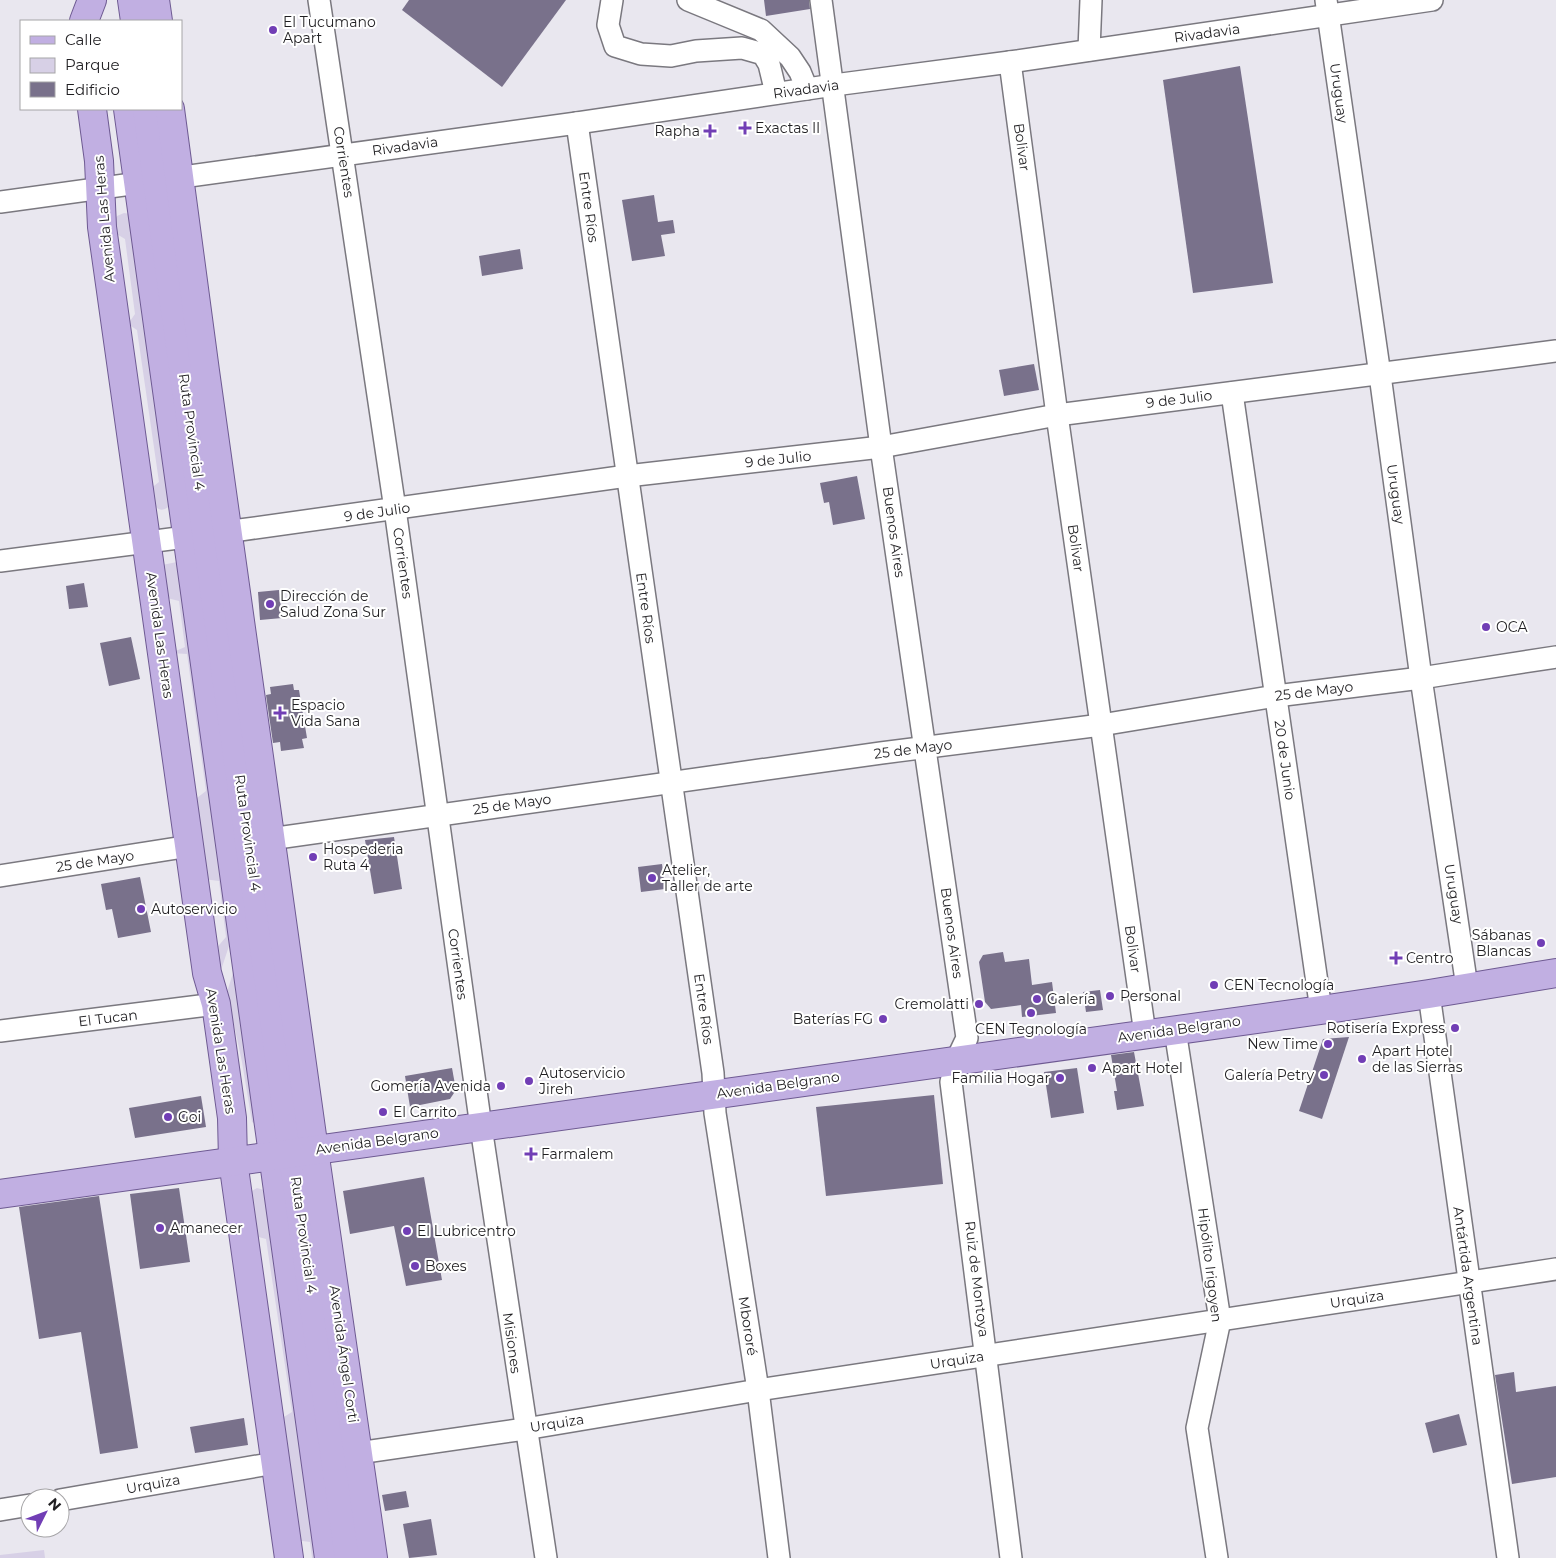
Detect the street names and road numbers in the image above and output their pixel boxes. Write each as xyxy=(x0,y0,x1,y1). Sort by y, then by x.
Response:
street label: Rivadavia xyxy=(1173,19,1241,47)
street label: Uruguay xyxy=(1326,62,1352,125)
street label: Rivadavia xyxy=(772,75,840,103)
street label: Bolivar xyxy=(1010,122,1034,172)
street label: Corrientes xyxy=(329,125,359,199)
street label: Rivadavia xyxy=(371,132,439,160)
street label: Avenida Las Heras xyxy=(89,155,119,283)
street label: Entre Ríos xyxy=(575,170,603,244)
street label: Ruta Provincial 4 xyxy=(175,372,209,492)
street label: 9 de Julio xyxy=(1145,386,1213,412)
street label: 9 de Julio xyxy=(744,447,812,471)
street label: Uruguay xyxy=(1383,463,1409,526)
street label: Buenos Aires xyxy=(879,485,909,579)
street label: 9 de Julio xyxy=(343,498,411,526)
street label: Bolivar xyxy=(1064,523,1088,573)
street label: Corrientes xyxy=(389,526,417,600)
street label: Avenida Las Heras xyxy=(142,571,178,699)
street label: Entre Ríos xyxy=(632,571,660,645)
street label: 25 de Mayo xyxy=(1274,677,1354,705)
street label: 20 de Junio xyxy=(1270,719,1300,802)
street label: 25 de Mayo xyxy=(873,735,953,763)
street label: Ruta Provincial 4 xyxy=(231,773,265,893)
street label: 25 de Mayo xyxy=(472,790,552,818)
street label: 25 de Mayo xyxy=(55,846,135,876)
street label: Uruguay xyxy=(1440,863,1468,926)
street label: Buenos Aires xyxy=(937,886,967,980)
street label: Bolivar xyxy=(1121,924,1145,974)
street label: Corrientes xyxy=(444,927,472,1001)
street label: Entre Ríos xyxy=(690,972,718,1046)
street label: Avenida Las Heras xyxy=(202,987,240,1115)
street label: El Tucan xyxy=(77,1005,139,1031)
street label: Avenida Belgrano xyxy=(1116,1011,1242,1047)
street label: Avenida Belgrano xyxy=(715,1067,841,1103)
street label: Avenida Belgrano xyxy=(314,1123,440,1159)
street label: Ruta Provincial 4 xyxy=(287,1175,321,1295)
street label: Antártida Argentina xyxy=(1449,1205,1487,1347)
street label: Hipólito Irigoyen xyxy=(1194,1207,1226,1323)
street label: Ruiz de Montoya xyxy=(961,1220,993,1338)
street label: Avenida Ángel Corti xyxy=(325,1284,363,1424)
street label: Urquiza xyxy=(1329,1286,1385,1312)
street label: Mbororé xyxy=(734,1295,762,1357)
street label: Misiones xyxy=(499,1311,525,1375)
street label: Urquiza xyxy=(929,1347,985,1373)
street label: Urquiza xyxy=(529,1410,585,1436)
street label: Urquiza xyxy=(125,1470,181,1498)

